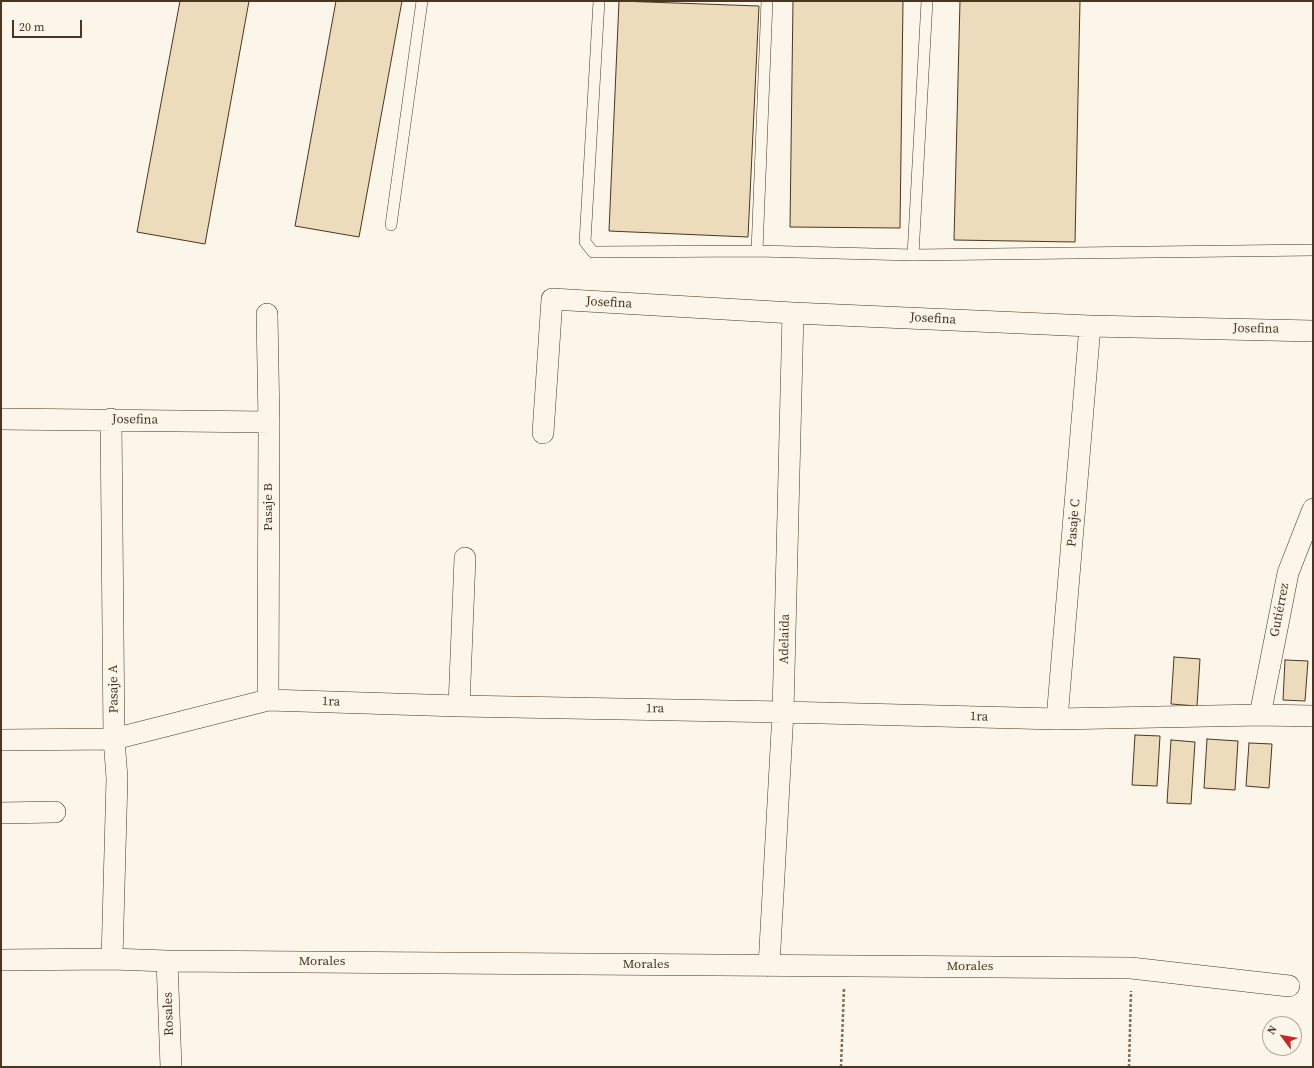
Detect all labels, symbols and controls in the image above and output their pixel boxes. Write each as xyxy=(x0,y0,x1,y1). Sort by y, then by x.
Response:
scale bar xyxy=(14,12,84,38)
text: 20 m xyxy=(19,19,45,35)
street label: Josefina xyxy=(585,294,633,312)
street label: Josefina xyxy=(909,310,957,328)
street label: Josefina xyxy=(1233,321,1279,337)
street label: Josefina xyxy=(112,412,158,428)
street label: Pasaje B xyxy=(261,483,277,531)
street label: Pasaje C xyxy=(1064,498,1084,548)
street label: Gutiérrez xyxy=(1267,582,1293,638)
street label: Adelaida xyxy=(777,614,793,664)
street label: Pasaje A xyxy=(106,665,122,713)
street label: 1ra xyxy=(321,694,341,710)
street label: 1ra xyxy=(646,701,664,717)
street label: 1ra xyxy=(969,709,989,725)
street label: Morales xyxy=(299,954,345,970)
street label: Morales xyxy=(623,957,669,973)
street label: Morales xyxy=(947,959,993,975)
street label: Rosales xyxy=(160,992,178,1036)
north arrow xyxy=(1262,1016,1302,1056)
text: N xyxy=(1264,1023,1281,1037)

